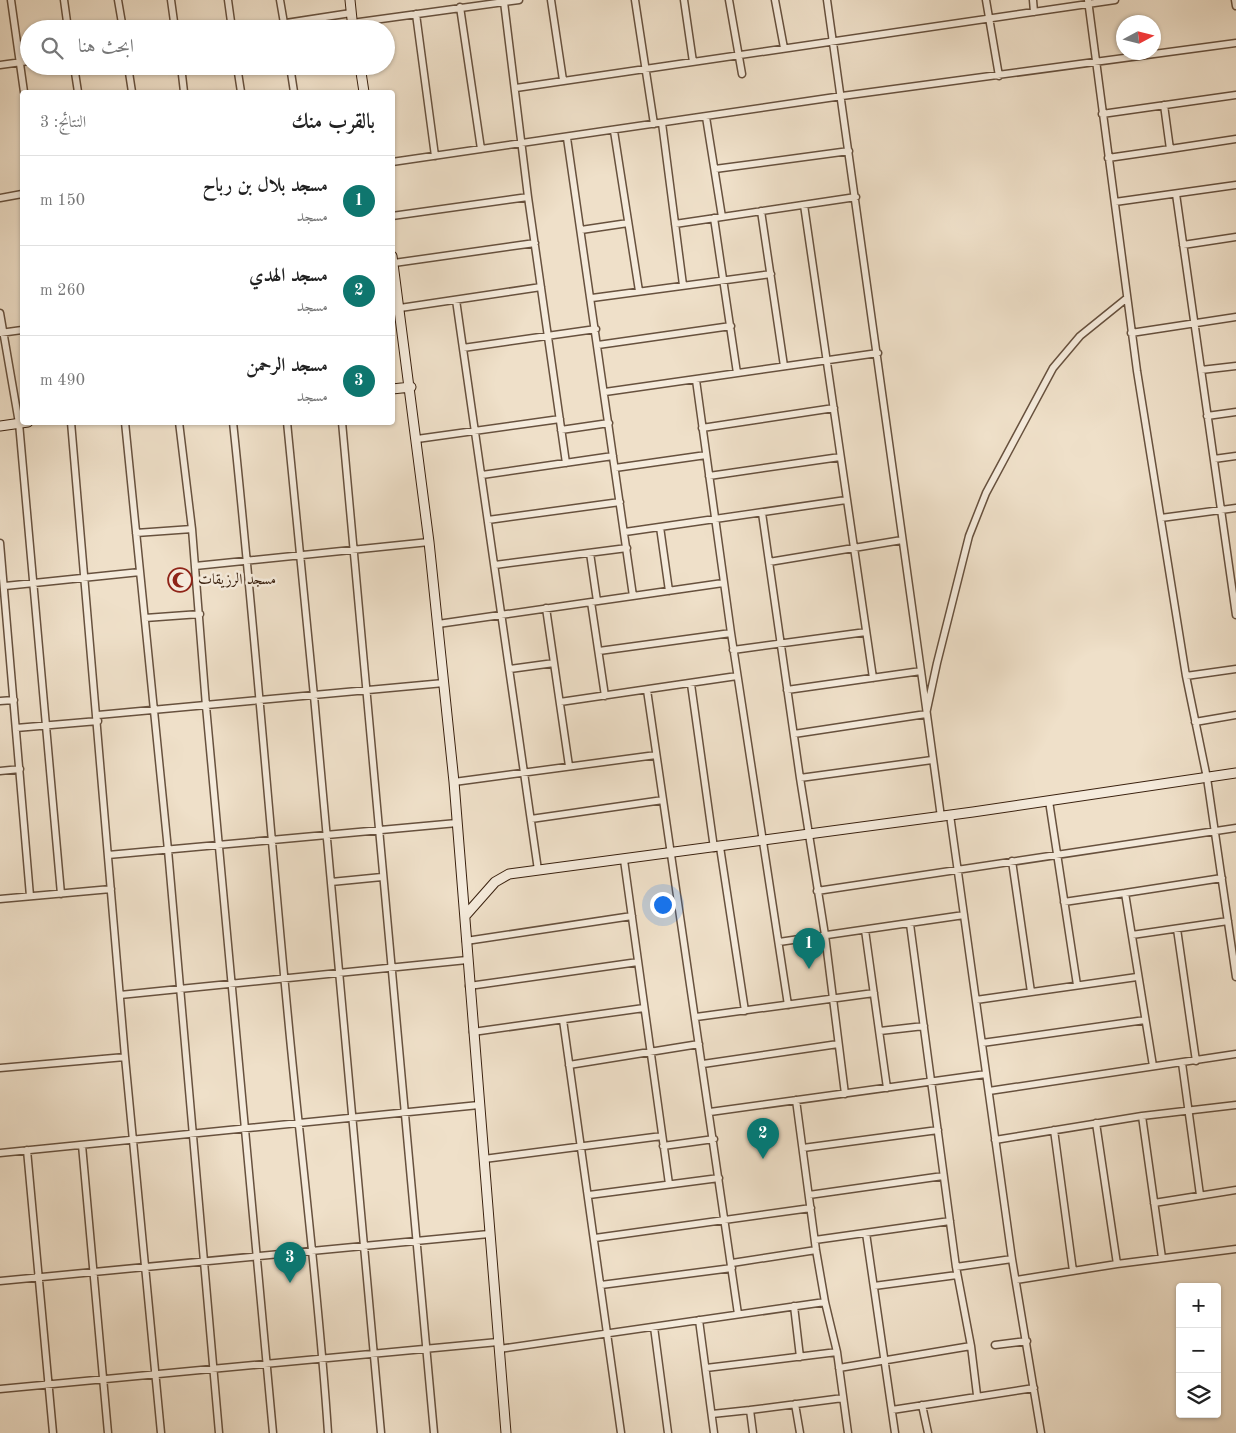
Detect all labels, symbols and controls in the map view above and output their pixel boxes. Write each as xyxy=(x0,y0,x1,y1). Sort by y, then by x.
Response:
north arrow xyxy=(1116,15,1161,60)
search box xyxy=(20,20,395,75)
icon: search xyxy=(38,34,66,62)
text: ابحث هنا xyxy=(78,38,134,57)
text: بالقرب منك xyxy=(292,112,375,133)
text: النتائج: 3 xyxy=(40,115,86,131)
text: مسجد بلال بن رباح xyxy=(203,177,328,196)
text: 150 m xyxy=(40,193,85,209)
text: 1 xyxy=(354,193,364,209)
text: مسجد xyxy=(297,209,328,225)
text: مسجد الهدي xyxy=(249,267,328,286)
text: 260 m xyxy=(40,283,85,299)
text: 2 xyxy=(354,283,364,299)
text: مسجد xyxy=(297,299,328,315)
text: مسجد الرحمن xyxy=(246,357,328,376)
text: 490 m xyxy=(40,373,85,389)
text: 3 xyxy=(354,373,364,389)
text: مسجد xyxy=(297,389,328,405)
mosque icon: مسجد الرزيقات xyxy=(167,567,193,593)
place label: مسجد الرزيقات xyxy=(198,572,276,588)
your location xyxy=(650,892,676,918)
pin: 1 xyxy=(793,928,825,969)
pin: 2 xyxy=(747,1118,779,1159)
pin: 3 xyxy=(274,1242,306,1283)
map controls xyxy=(1176,1283,1221,1418)
button: + xyxy=(1176,1283,1221,1328)
button: − xyxy=(1176,1328,1221,1373)
button: layers xyxy=(1176,1373,1221,1418)

